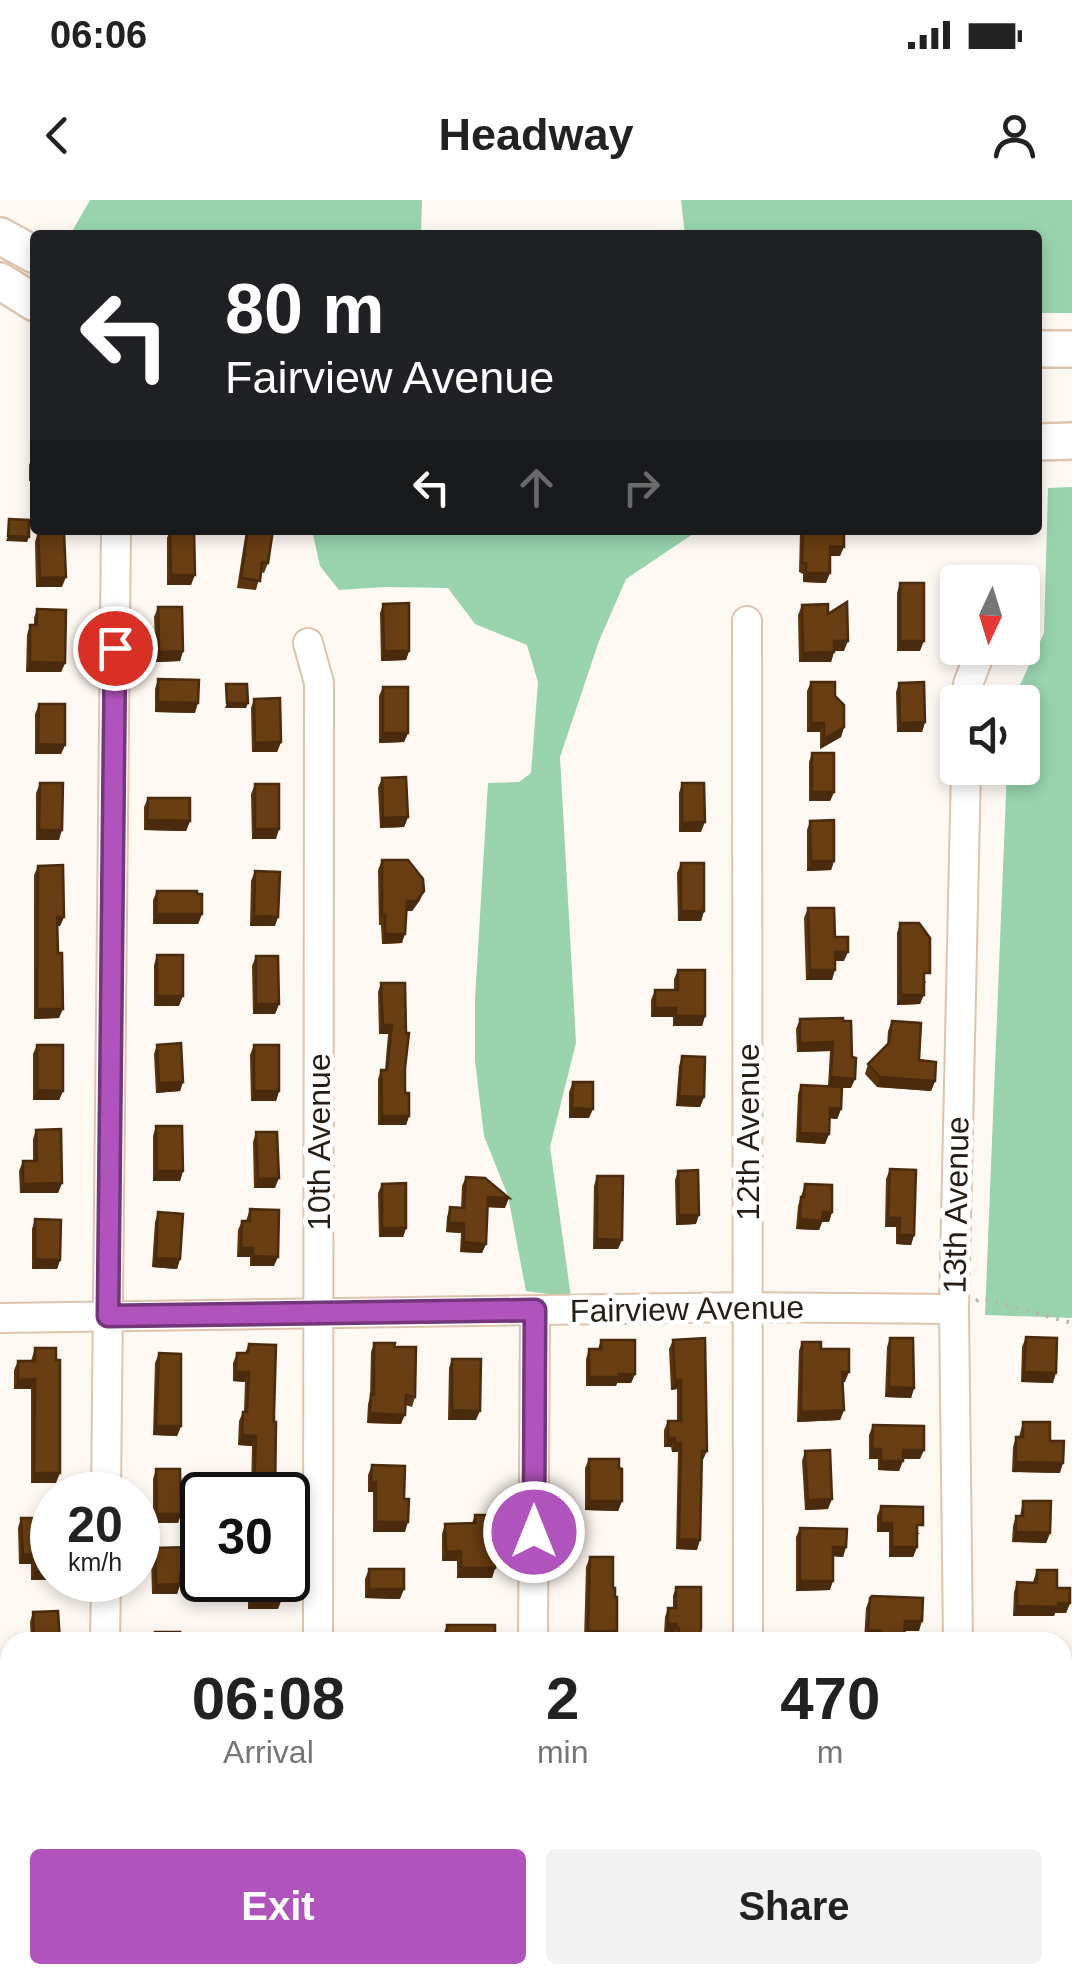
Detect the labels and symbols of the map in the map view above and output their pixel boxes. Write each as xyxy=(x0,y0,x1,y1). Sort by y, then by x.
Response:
north arrow xyxy=(940,565,1040,665)
pin xyxy=(73,606,158,691)
street label: 12th Avenue xyxy=(730,1043,766,1221)
street label: 10th Avenue xyxy=(301,1053,337,1231)
street label: 13th Avenue xyxy=(936,1116,976,1294)
street label: Fairview Avenue xyxy=(570,1289,804,1329)
speed limit sign: 30 xyxy=(180,1472,310,1602)
position arrow xyxy=(482,1480,586,1584)

